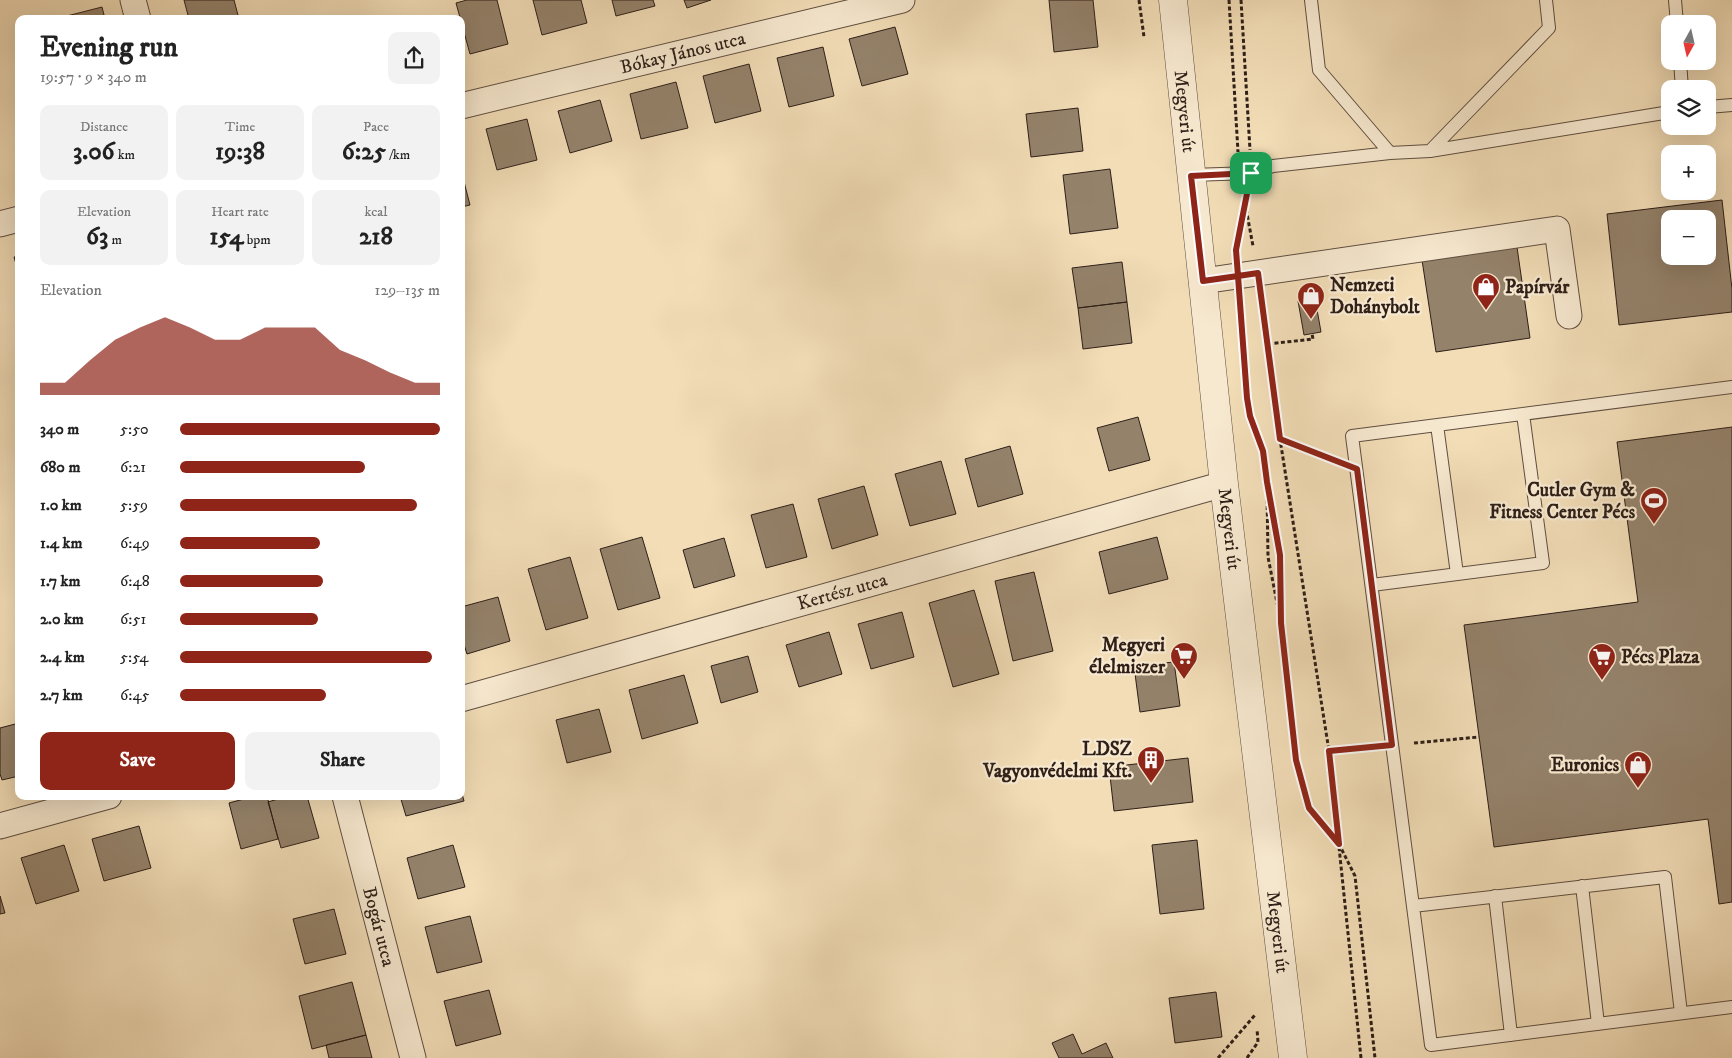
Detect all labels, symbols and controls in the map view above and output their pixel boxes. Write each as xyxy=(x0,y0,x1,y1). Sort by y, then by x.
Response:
north arrow xyxy=(1661,15,1716,70)
map controls xyxy=(1661,15,1716,265)
street label: Bókay János utca xyxy=(618,27,748,79)
text: Evening run xyxy=(40,30,178,65)
button: share xyxy=(388,32,440,84)
text: 19:57 · 9 × 340 m xyxy=(40,67,147,87)
street label: Megyeri út xyxy=(1169,69,1201,154)
button: layers xyxy=(1661,80,1716,135)
text: Distance xyxy=(80,118,128,136)
text: Time xyxy=(225,118,255,136)
text: Pace xyxy=(363,118,389,136)
text: 3.06 xyxy=(73,136,115,167)
text: 19:38 xyxy=(215,136,265,167)
text: 6:25 xyxy=(342,136,386,167)
button: + xyxy=(1661,145,1716,200)
text: km xyxy=(115,146,135,164)
text: /km xyxy=(386,146,410,164)
pin xyxy=(1230,152,1272,194)
icon: arrive xyxy=(1237,159,1265,187)
text: Elevation xyxy=(77,203,131,221)
text: Heart rate xyxy=(211,203,269,221)
text: kcal xyxy=(365,203,387,221)
button: − xyxy=(1661,210,1716,265)
text: 63 xyxy=(86,221,108,252)
text: 154 xyxy=(209,221,244,252)
text: 218 xyxy=(359,221,393,252)
text: m xyxy=(108,231,122,249)
text: bpm xyxy=(244,231,271,249)
shop icon: Papírvár xyxy=(1471,272,1501,311)
place label: Nemzeti Dohánybolt xyxy=(1330,274,1421,319)
place label: Papírvár xyxy=(1505,276,1570,299)
text: Elevation xyxy=(40,280,102,300)
text: 129–135 m xyxy=(375,280,440,300)
shop icon: Nemzeti Dohánybolt xyxy=(1296,281,1326,320)
text: 340 m xyxy=(40,419,79,439)
text: 5:50 xyxy=(120,419,149,439)
text: 680 m xyxy=(40,457,80,477)
text: 6:21 xyxy=(120,457,146,477)
place label: Cutler Gym & Fitness Center Pécs xyxy=(1489,479,1636,524)
sports icon: Cutler Gym & Fitness Center Pécs xyxy=(1639,486,1669,525)
street label: Megyeri út xyxy=(1213,487,1246,571)
text: 1.0 km xyxy=(40,495,82,515)
text: 5:59 xyxy=(120,495,148,515)
text: 1.4 km xyxy=(40,533,82,553)
text: 6:49 xyxy=(120,533,150,553)
street label: Kertész utca xyxy=(795,568,890,615)
text: 1.7 km xyxy=(40,571,81,591)
text: 6:48 xyxy=(120,571,150,591)
text: 2.0 km xyxy=(40,609,84,629)
text: 6:51 xyxy=(120,609,146,629)
place label: Megyeri élelmiszer xyxy=(1089,634,1166,679)
supermarket icon: Megyeri élelmiszer xyxy=(1169,641,1199,680)
supermarket icon: Pécs Plaza xyxy=(1587,642,1617,681)
place label: Pécs Plaza xyxy=(1621,646,1700,669)
text: 2.4 km xyxy=(40,647,85,667)
text: 5:54 xyxy=(120,647,148,667)
text: 2.7 km xyxy=(40,685,83,705)
text: 6:45 xyxy=(120,685,150,705)
button: Save xyxy=(40,732,235,790)
button: Share xyxy=(245,732,440,790)
place label: LDSZ Vagyonvédelmi Kft. xyxy=(982,738,1133,783)
building icon: LDSZ Vagyonvédelmi Kft. xyxy=(1136,745,1166,784)
shop icon: Euronics xyxy=(1623,750,1653,789)
place label: Euronics xyxy=(1551,754,1620,777)
street label: Bogár utca xyxy=(358,884,400,969)
street label: Megyeri út xyxy=(1262,890,1294,975)

